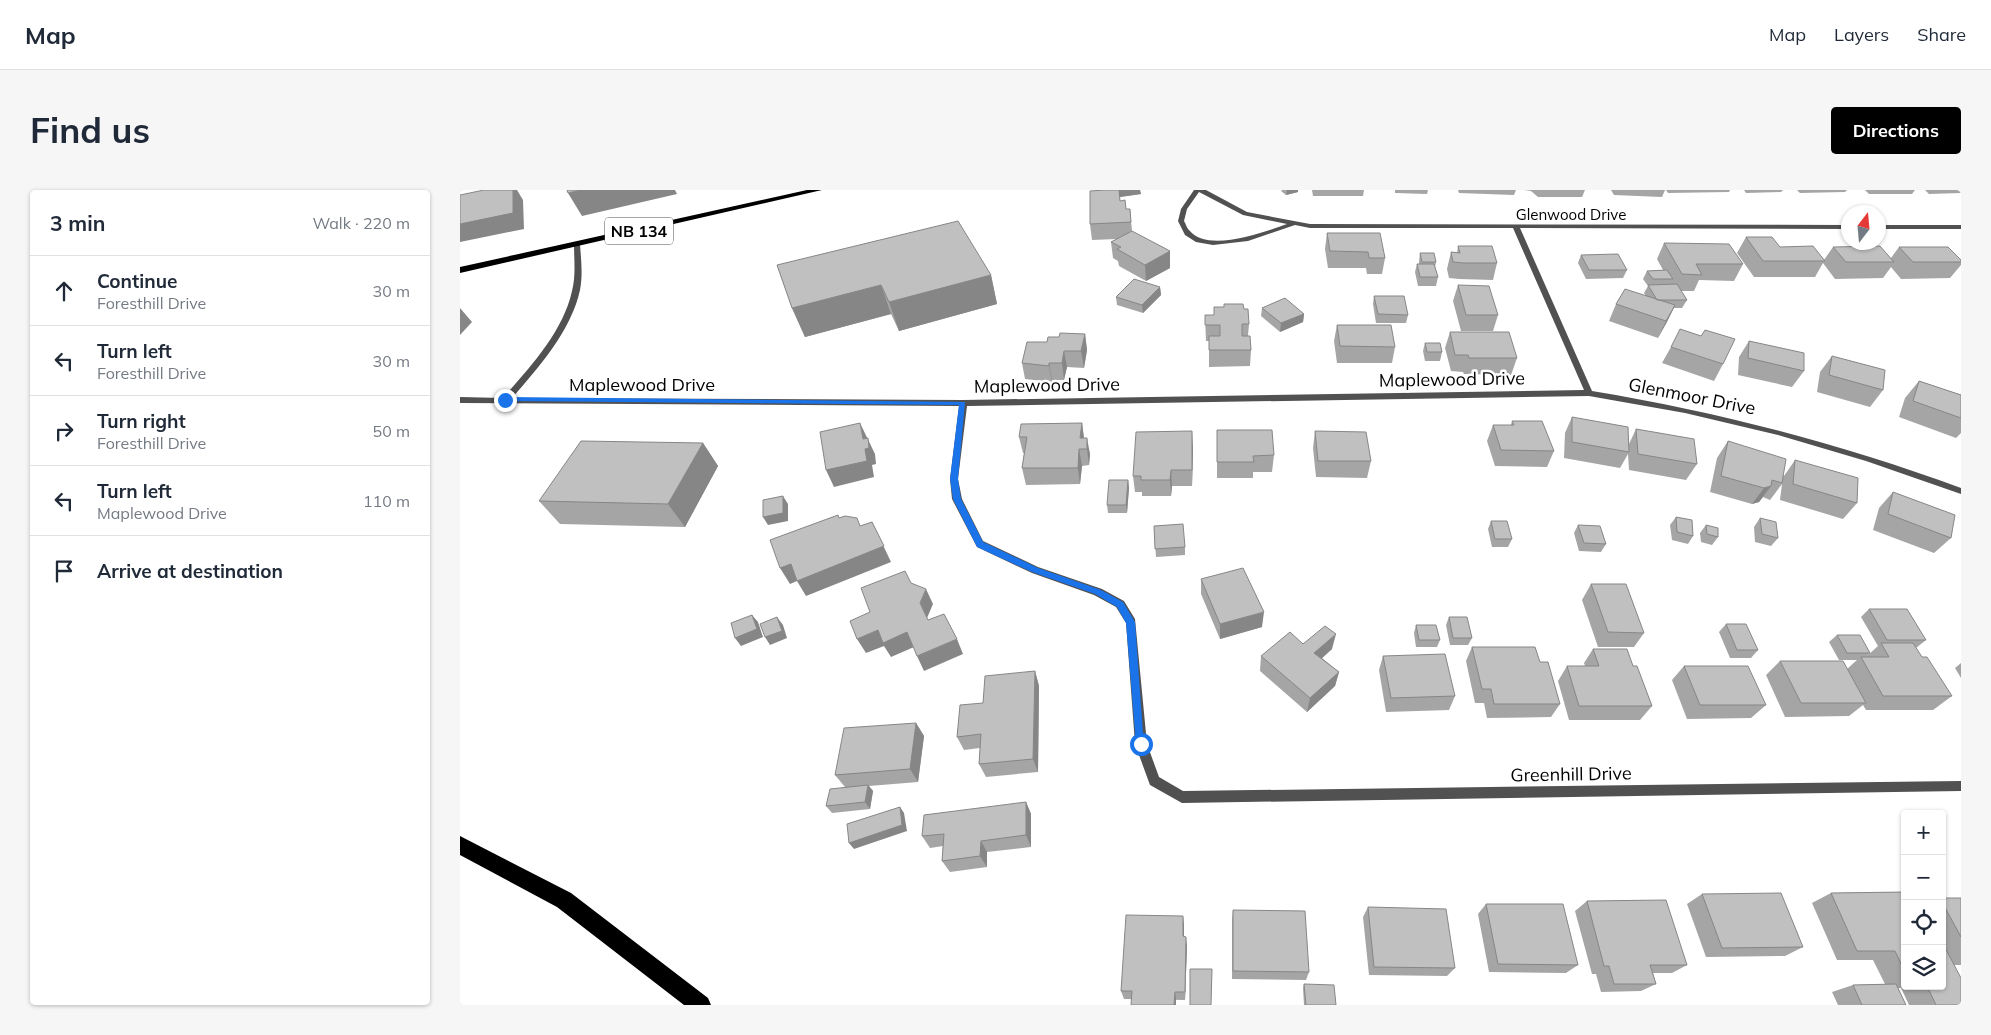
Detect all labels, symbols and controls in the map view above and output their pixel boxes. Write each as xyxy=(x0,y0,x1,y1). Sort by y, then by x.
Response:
text: Map xyxy=(25,20,76,50)
text: Map xyxy=(1769,23,1806,46)
text: Layers xyxy=(1834,23,1889,46)
text: Share xyxy=(1917,23,1966,46)
button: Directions xyxy=(1831,107,1961,154)
text: Find us xyxy=(30,108,150,152)
street label: Glenwood Drive xyxy=(1516,205,1626,224)
north arrow xyxy=(1841,205,1886,250)
text: 3 min xyxy=(50,210,105,236)
text: Walk · 220 m xyxy=(312,213,410,233)
road number: NB 134 xyxy=(605,217,673,244)
text: Continue xyxy=(97,269,177,293)
icon: ahead xyxy=(50,277,78,305)
text: 30 m xyxy=(373,281,410,301)
text: Foresthill Drive xyxy=(97,293,206,313)
text: Turn left xyxy=(97,339,172,363)
icon: left xyxy=(50,347,78,375)
text: 30 m xyxy=(373,351,410,371)
text: Foresthill Drive xyxy=(97,363,206,383)
street label: Maplewood Drive xyxy=(1379,366,1525,392)
street label: Maplewood Drive xyxy=(974,372,1120,398)
street label: Glenmoor Drive xyxy=(1627,372,1757,420)
street label: Maplewood Drive xyxy=(569,373,715,396)
route end xyxy=(494,389,517,412)
text: Turn right xyxy=(97,409,186,433)
icon: right xyxy=(50,417,78,445)
text: 50 m xyxy=(373,421,410,441)
text: Foresthill Drive xyxy=(97,433,206,453)
text: Turn left xyxy=(97,479,172,503)
icon: left xyxy=(50,487,78,515)
text: 110 m xyxy=(363,491,410,511)
text: Maplewood Drive xyxy=(97,503,227,523)
icon: arrive xyxy=(50,557,78,585)
text: Arrive at destination xyxy=(97,559,283,583)
route start xyxy=(1130,733,1153,756)
street label: Greenhill Drive xyxy=(1510,761,1632,787)
map controls xyxy=(1901,810,1946,990)
button: + xyxy=(1901,810,1946,855)
button: − xyxy=(1901,855,1946,900)
button: locate xyxy=(1901,900,1946,945)
button: layers xyxy=(1901,945,1946,990)

